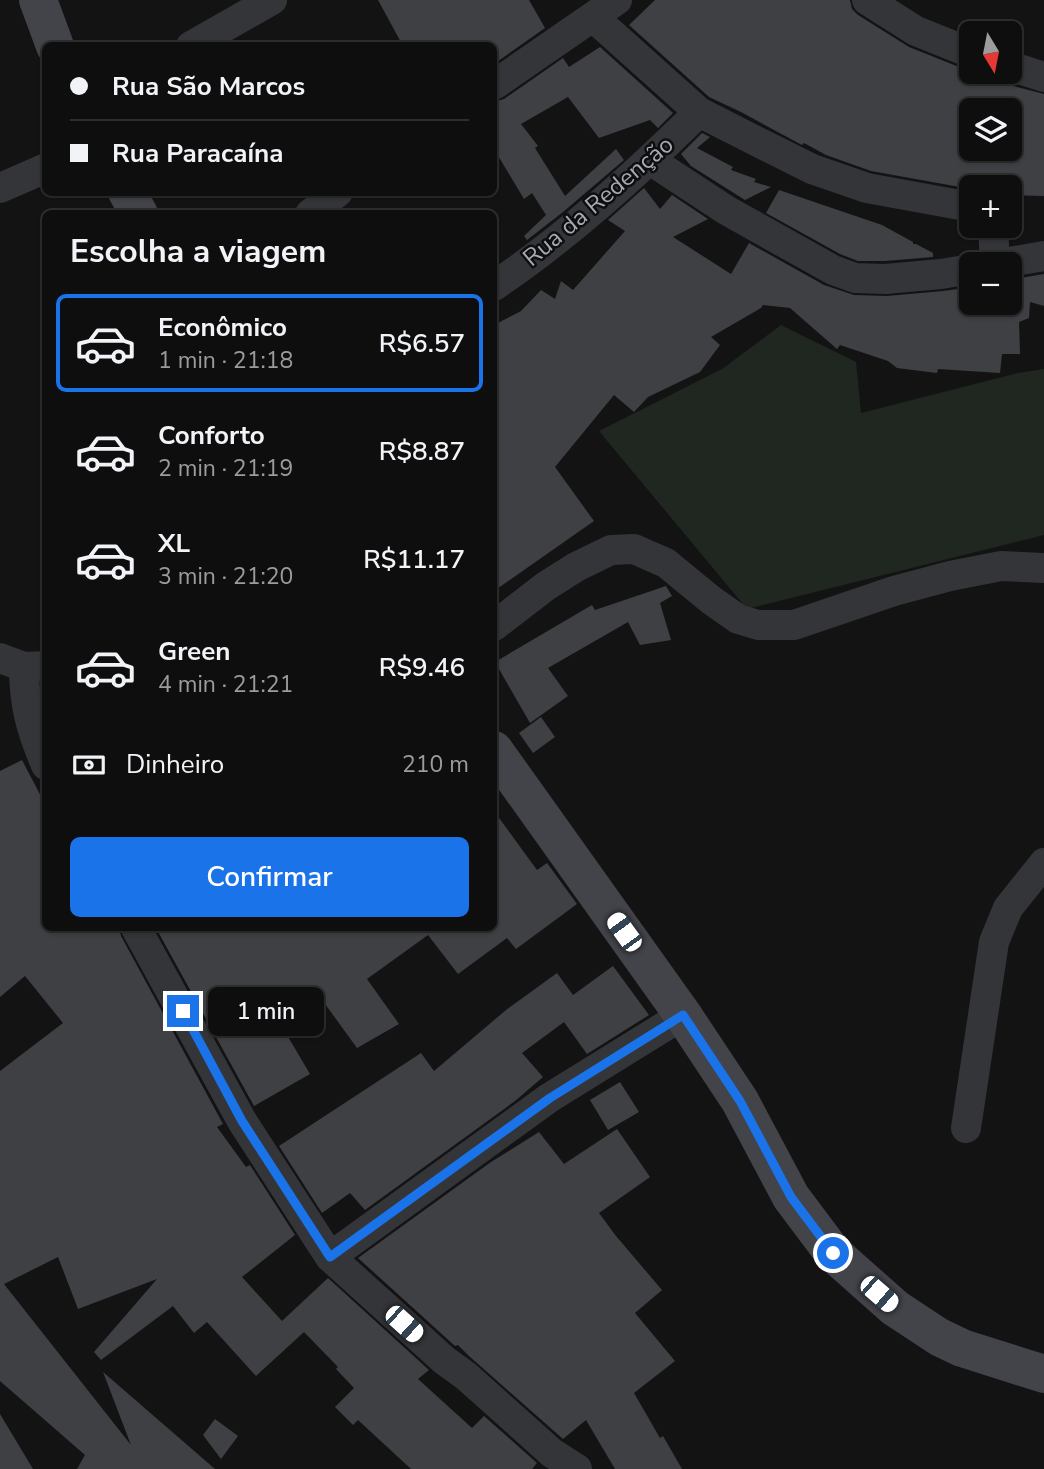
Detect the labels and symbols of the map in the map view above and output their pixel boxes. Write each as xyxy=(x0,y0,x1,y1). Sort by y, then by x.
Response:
north arrow xyxy=(959,21,1022,84)
street label: Rua da Redenção xyxy=(516,129,680,273)
car xyxy=(604,909,645,955)
callout: 1 min xyxy=(208,986,323,1036)
route end xyxy=(167,995,199,1027)
route start xyxy=(817,1237,849,1269)
car xyxy=(857,1272,902,1316)
car xyxy=(382,1302,427,1346)

